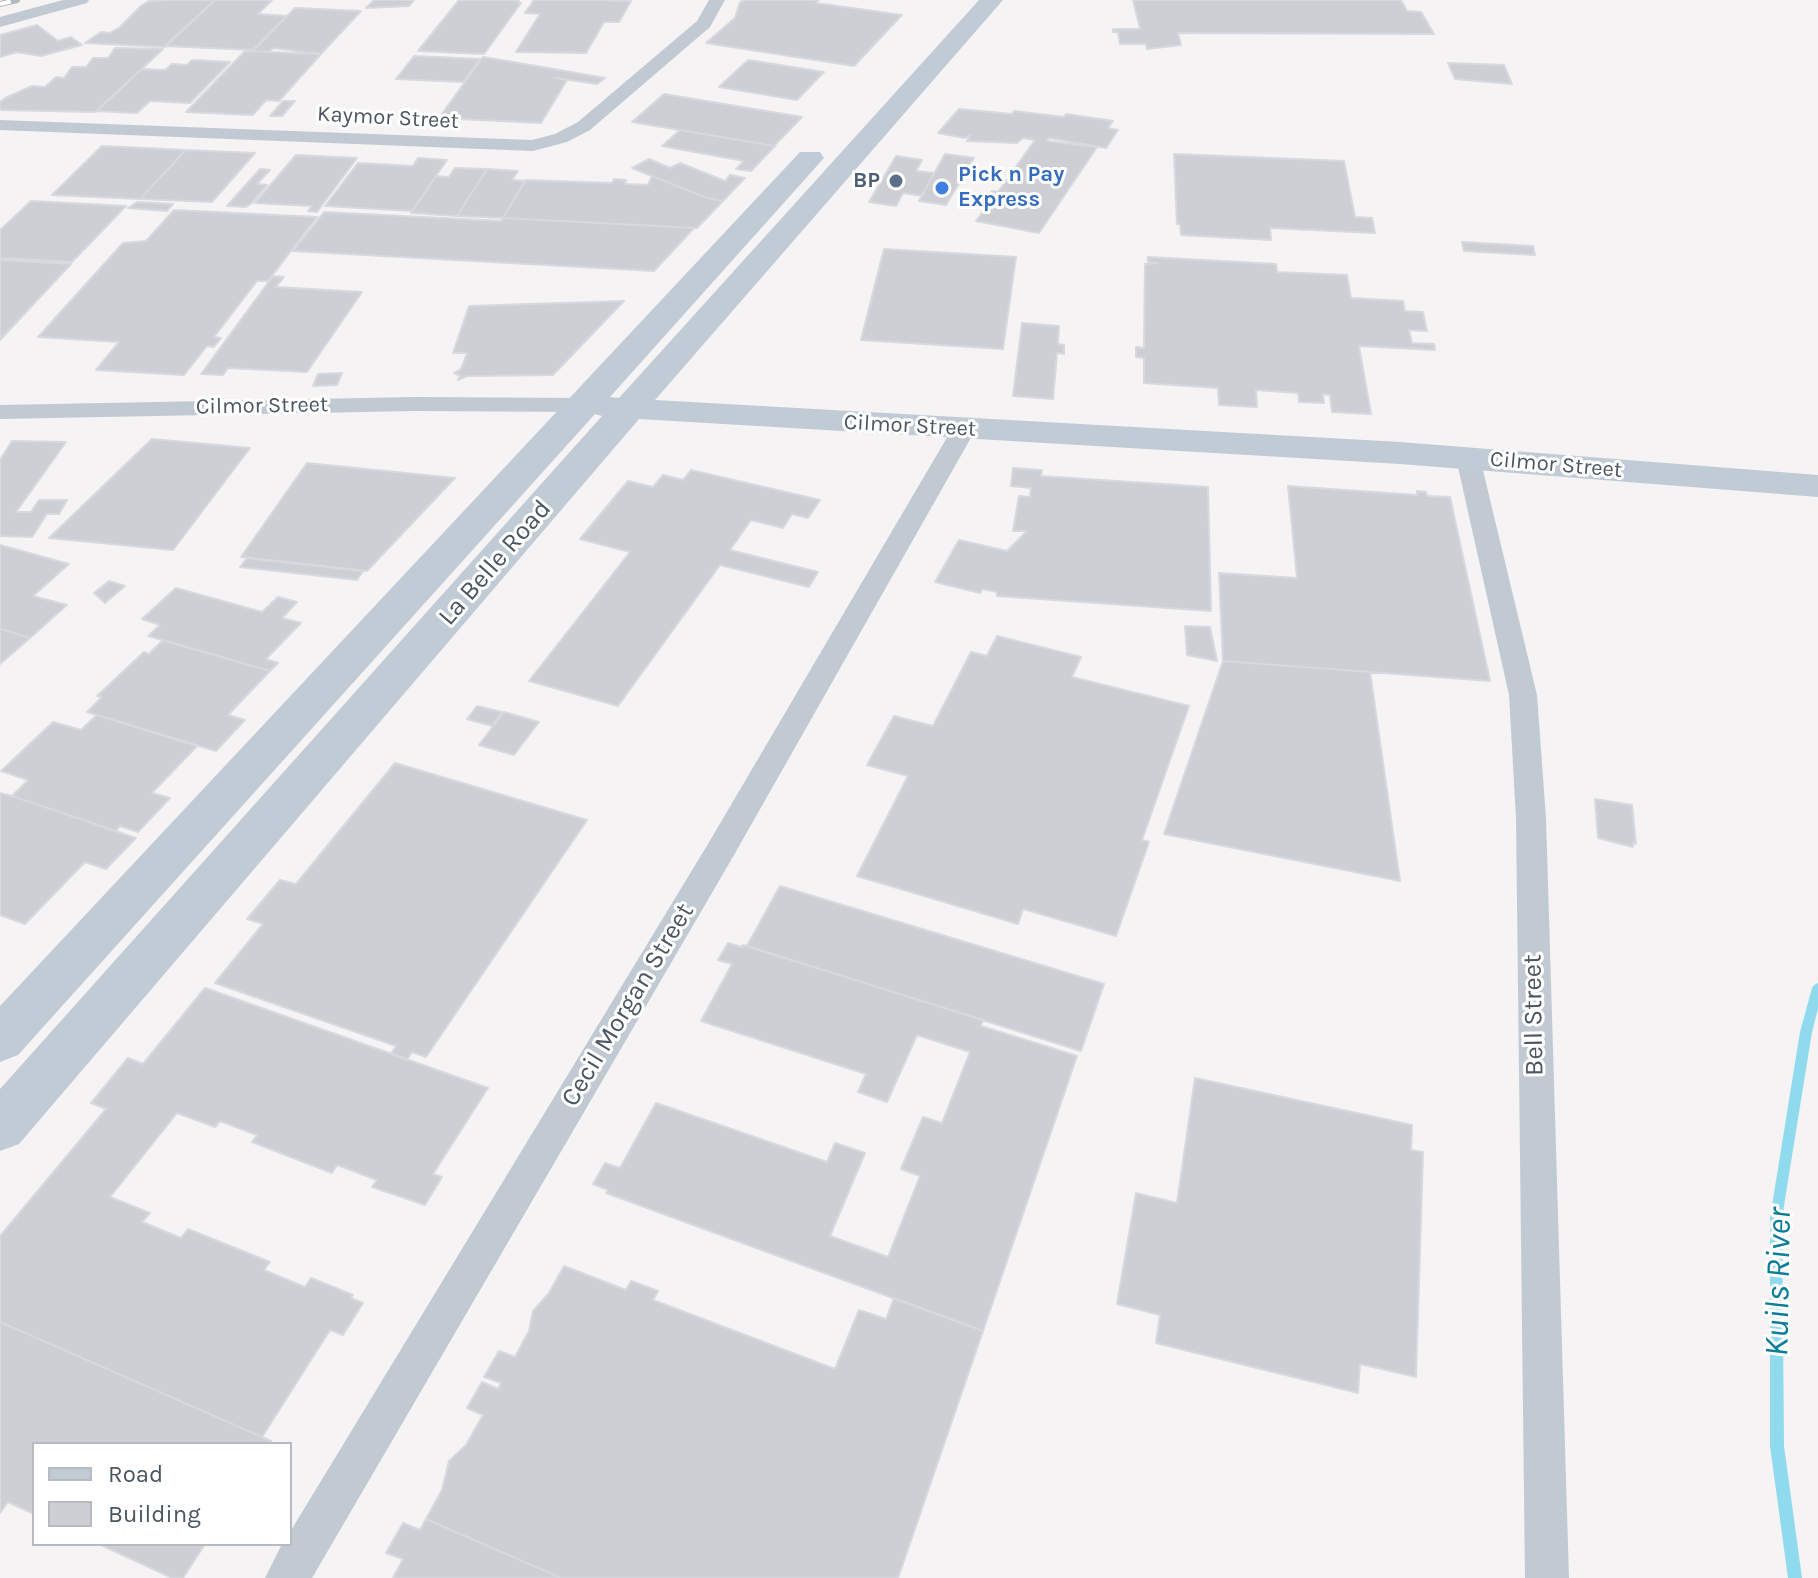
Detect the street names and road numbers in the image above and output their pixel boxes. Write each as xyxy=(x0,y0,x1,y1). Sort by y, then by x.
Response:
street label: Kaymor Street xyxy=(316,101,460,135)
street label: Cilmor Street xyxy=(196,392,328,420)
street label: Cilmor Street xyxy=(843,409,977,443)
street label: Cilmor Street xyxy=(1489,446,1623,484)
street label: La Belle Road xyxy=(432,494,558,632)
street label: Cecil Morgan Street xyxy=(555,898,701,1112)
street label: Bell Street xyxy=(1517,954,1551,1076)

